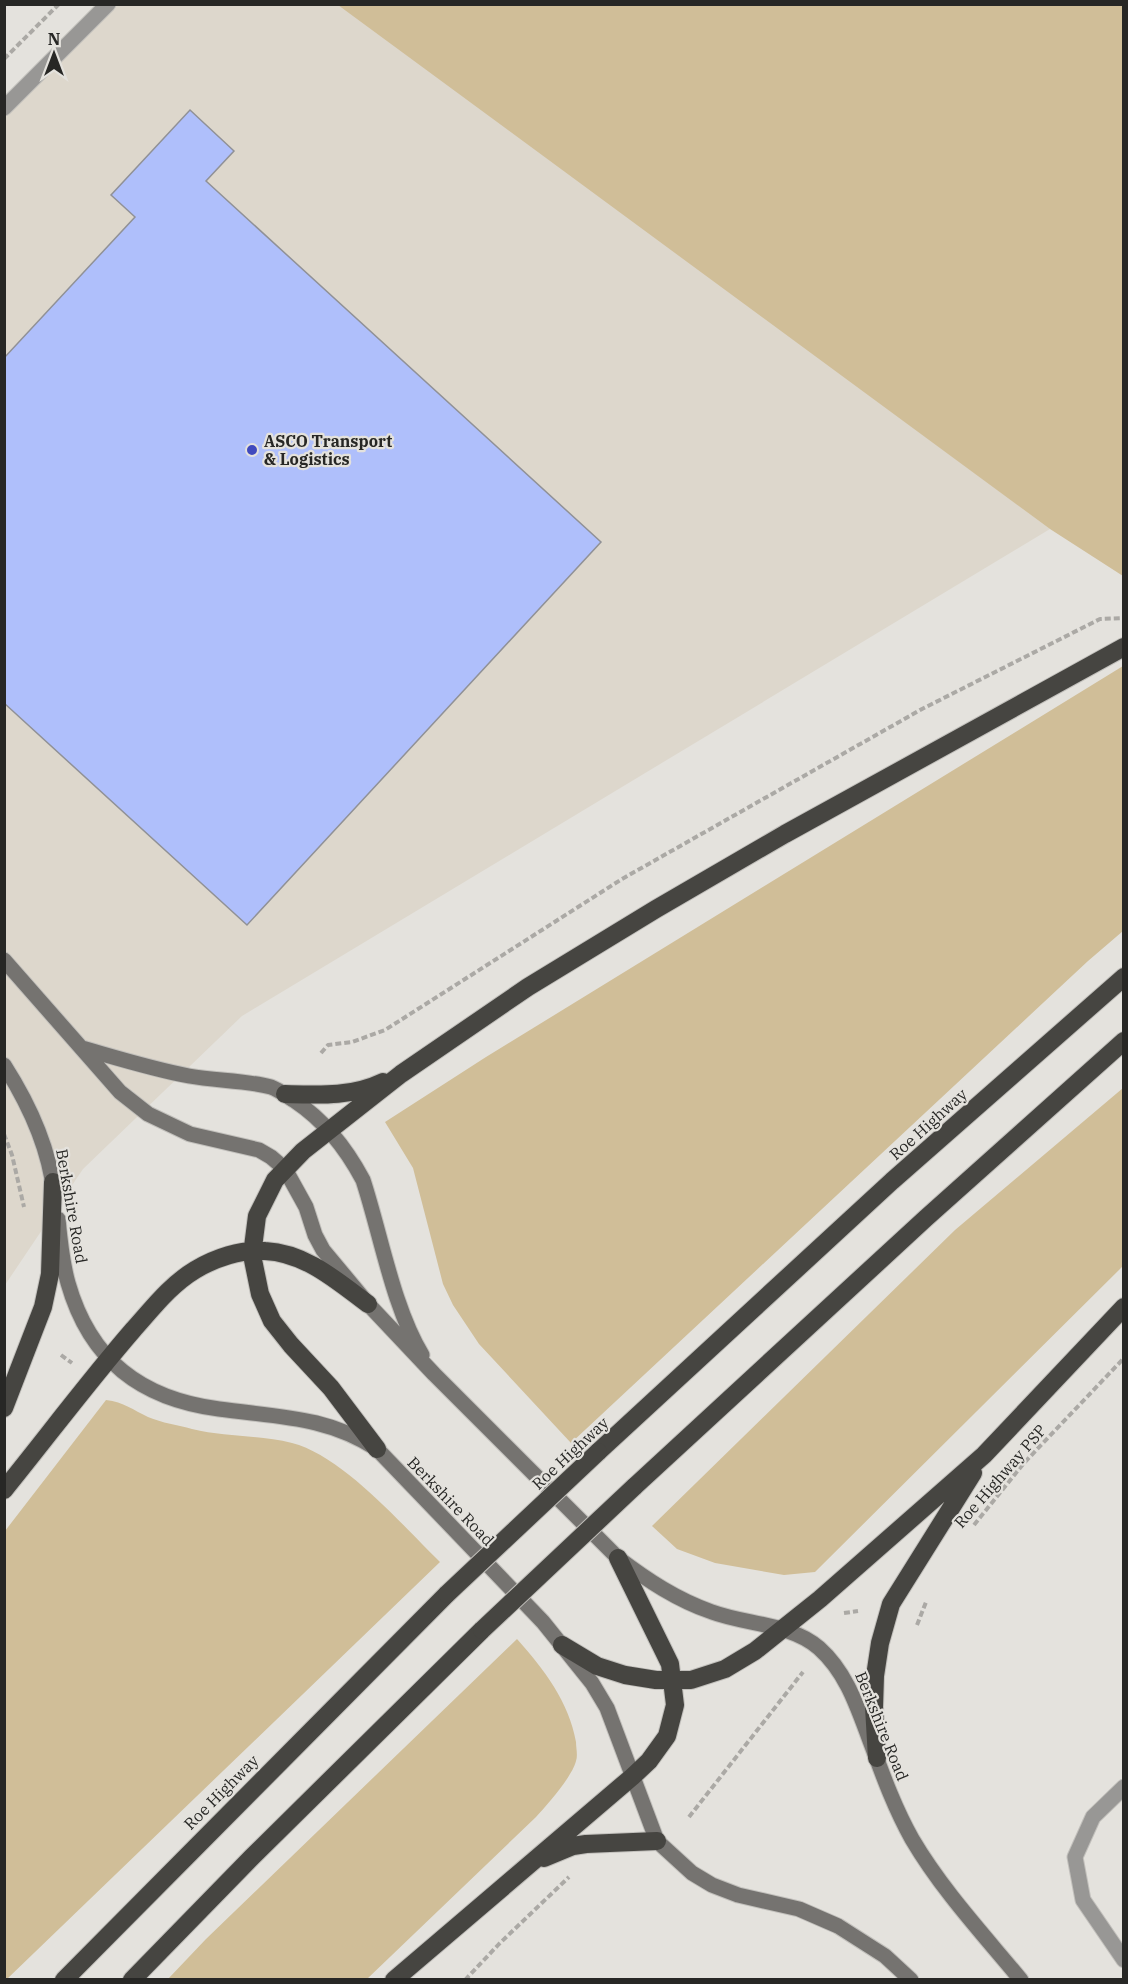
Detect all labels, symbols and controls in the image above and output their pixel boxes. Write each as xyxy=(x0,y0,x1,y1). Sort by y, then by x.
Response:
north arrow xyxy=(24,24,84,84)
text: N xyxy=(48,29,60,49)
place label: ASCO Transport & Logistics xyxy=(264,431,392,469)
marker: ASCO Transport & Logistics xyxy=(245,443,259,457)
street label: Roe Highway xyxy=(885,1084,971,1164)
street label: Berkshire Road xyxy=(52,1147,92,1265)
street label: Roe Highway xyxy=(527,1412,613,1494)
street label: Roe Highway PSP xyxy=(950,1420,1050,1532)
street label: Berkshire Road xyxy=(403,1452,499,1550)
street label: Berkshire Road xyxy=(851,1668,913,1784)
street label: Roe Highway xyxy=(179,1750,263,1834)

